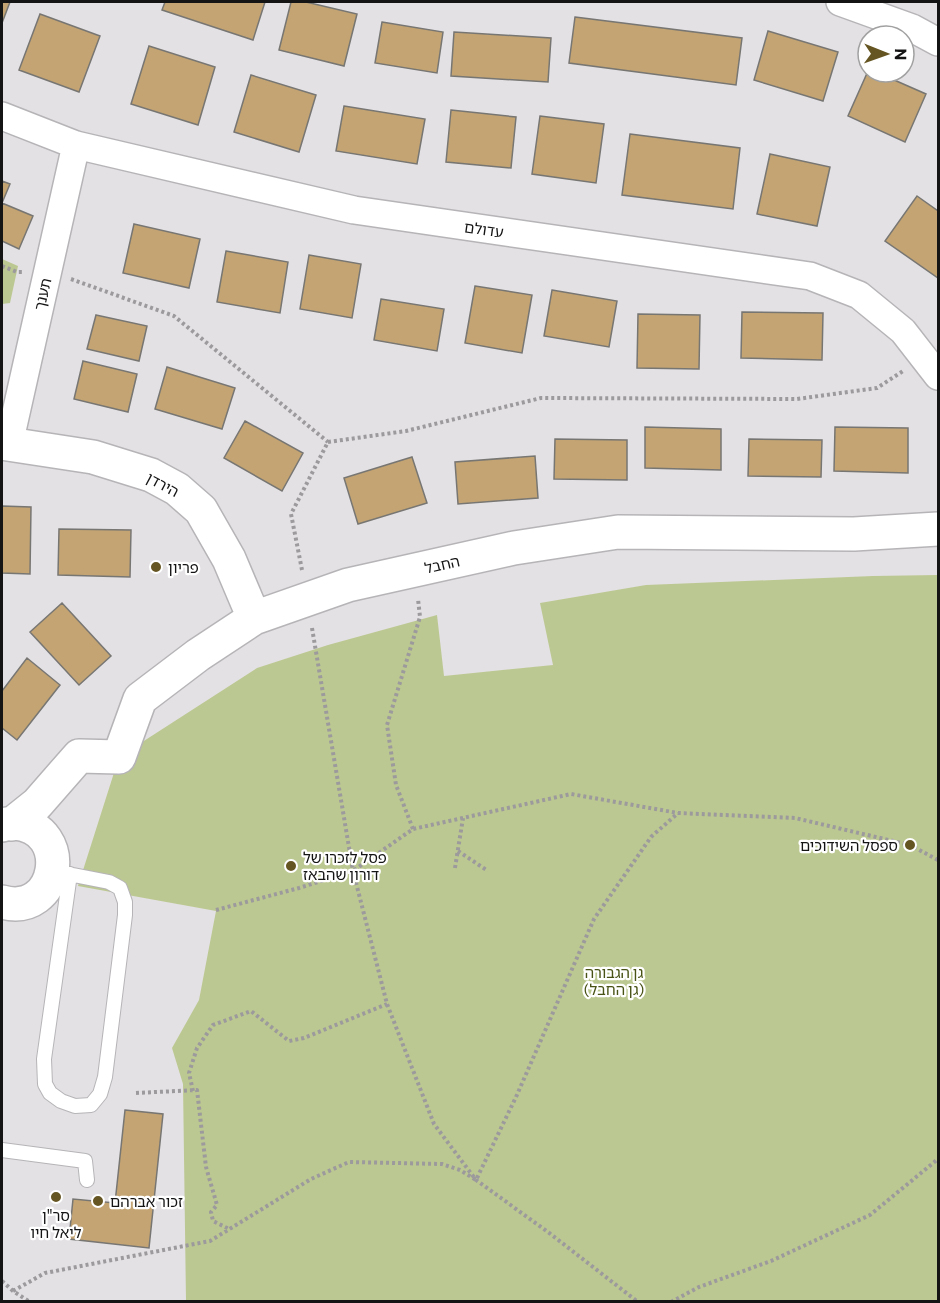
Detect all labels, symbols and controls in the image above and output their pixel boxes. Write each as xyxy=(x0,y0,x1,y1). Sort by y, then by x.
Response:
north arrow xyxy=(856,24,916,84)
text: N xyxy=(892,48,911,60)
street label: עדולם xyxy=(463,217,505,241)
street label: תענך xyxy=(30,276,54,312)
street label: הירדן xyxy=(144,468,182,500)
street label: החבל xyxy=(423,551,461,577)
place label: פריון xyxy=(168,558,199,576)
marker: פריון xyxy=(149,560,163,574)
place label: ספסל השידוכים xyxy=(800,836,898,854)
marker: ספסל השידוכים xyxy=(903,838,917,852)
place label: פסל לזכרו של דורון שהבאז xyxy=(303,848,387,883)
marker: פסל לזכרו של דורון שהבאז xyxy=(284,859,298,873)
park label: גן הגבורה (גן החבל) xyxy=(584,963,644,998)
marker: סר"ן ליאל חיו xyxy=(49,1190,63,1204)
place label: זכור אברהם xyxy=(110,1192,183,1210)
marker: זכור אברהם xyxy=(91,1194,105,1208)
place label: סר"ן ליאל חיו xyxy=(30,1206,82,1241)

